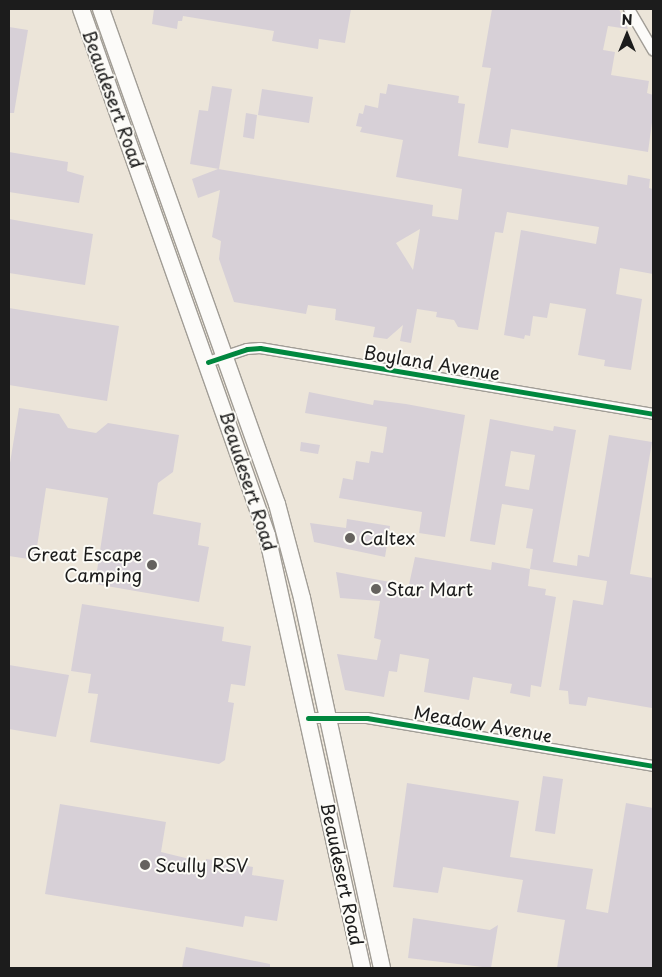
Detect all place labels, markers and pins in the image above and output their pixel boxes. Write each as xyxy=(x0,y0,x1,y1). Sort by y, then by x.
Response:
place label: Caltex xyxy=(360,527,415,549)
marker: Caltex xyxy=(344,532,356,544)
place label: Great Escape Camping xyxy=(25,544,142,586)
marker: Great Escape Camping xyxy=(146,559,158,571)
place label: Star Mart xyxy=(386,578,473,600)
marker: Star Mart xyxy=(370,583,382,595)
place label: Scully RSV xyxy=(155,854,249,876)
marker: Scully RSV xyxy=(139,859,151,871)

